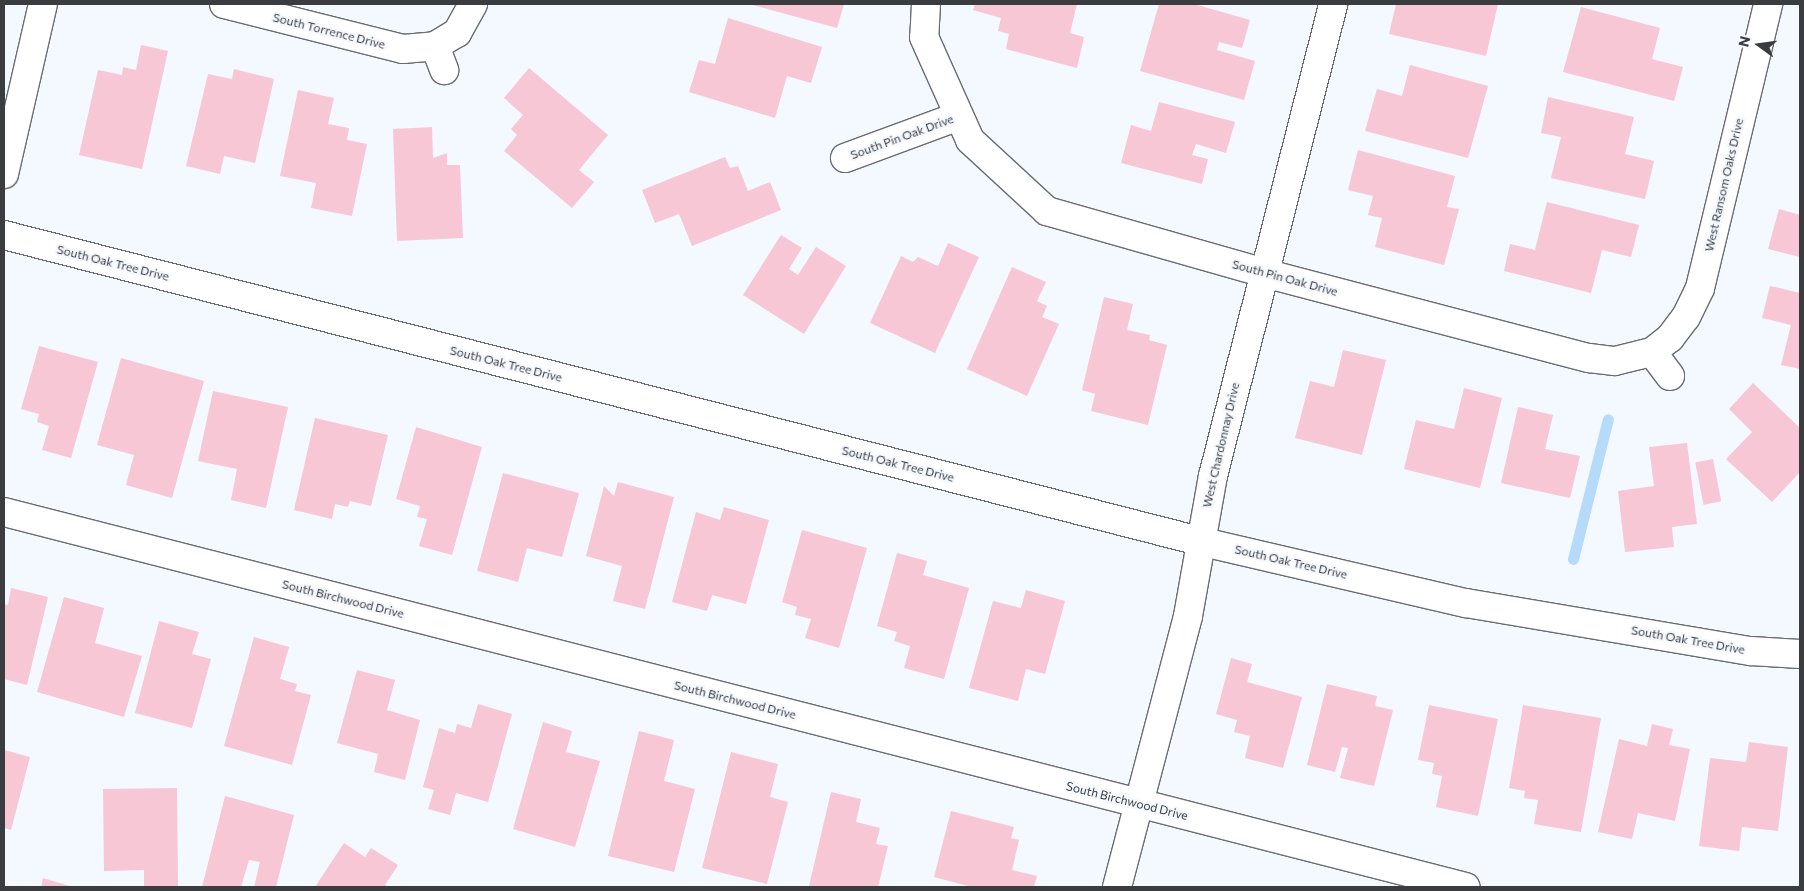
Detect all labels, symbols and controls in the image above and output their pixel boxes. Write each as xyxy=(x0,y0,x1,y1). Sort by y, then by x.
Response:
street label: South Torrence Drive xyxy=(271,10,387,52)
north arrow xyxy=(1734,20,1784,70)
text: N xyxy=(1734,34,1753,48)
street label: South Pin Oak Drive xyxy=(848,112,956,162)
street label: West Ransom Oaks Drive xyxy=(1702,117,1746,253)
street label: South Oak Tree Drive xyxy=(55,242,171,284)
street label: South Pin Oak Drive xyxy=(1231,257,1339,299)
street label: South Oak Tree Drive xyxy=(448,343,564,385)
street label: West Chardonnay Drive xyxy=(1200,381,1242,509)
street label: South Oak Tree Drive xyxy=(840,443,956,485)
street label: South Oak Tree Drive xyxy=(1233,542,1349,582)
street label: South Birchwood Drive xyxy=(281,577,405,621)
street label: South Oak Tree Drive xyxy=(1630,623,1746,657)
street label: South Birchwood Drive xyxy=(673,678,797,722)
street label: South Birchwood Drive xyxy=(1065,779,1189,823)

